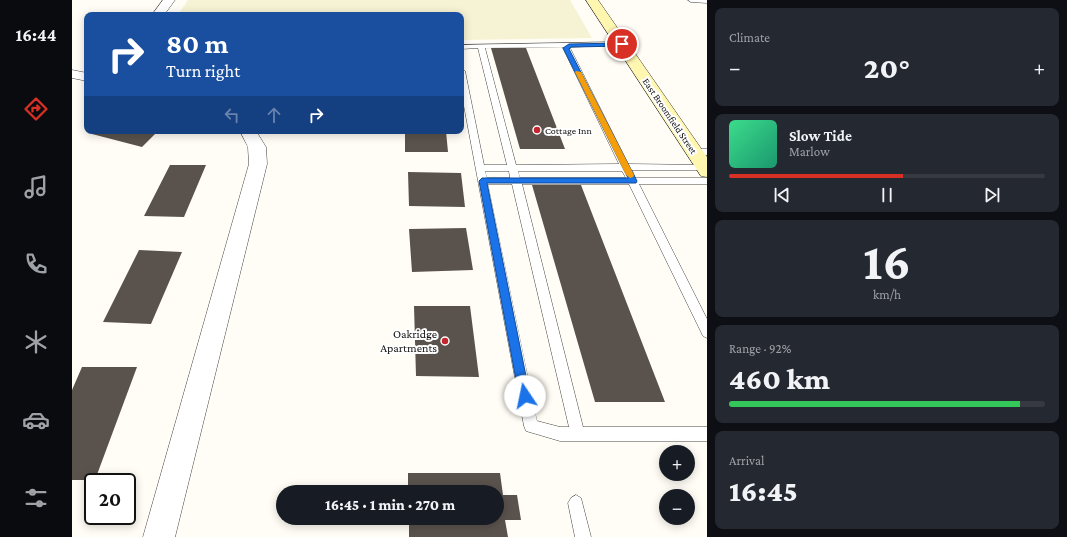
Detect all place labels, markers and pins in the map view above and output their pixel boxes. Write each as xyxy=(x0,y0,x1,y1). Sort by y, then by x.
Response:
pin xyxy=(605,27,639,61)
marker: Cottage Inn xyxy=(532,125,542,135)
place label: Cottage Inn xyxy=(545,125,592,136)
place label: Oakridge Apartments xyxy=(380,327,437,355)
marker: Oakridge Apartments xyxy=(440,336,450,346)

